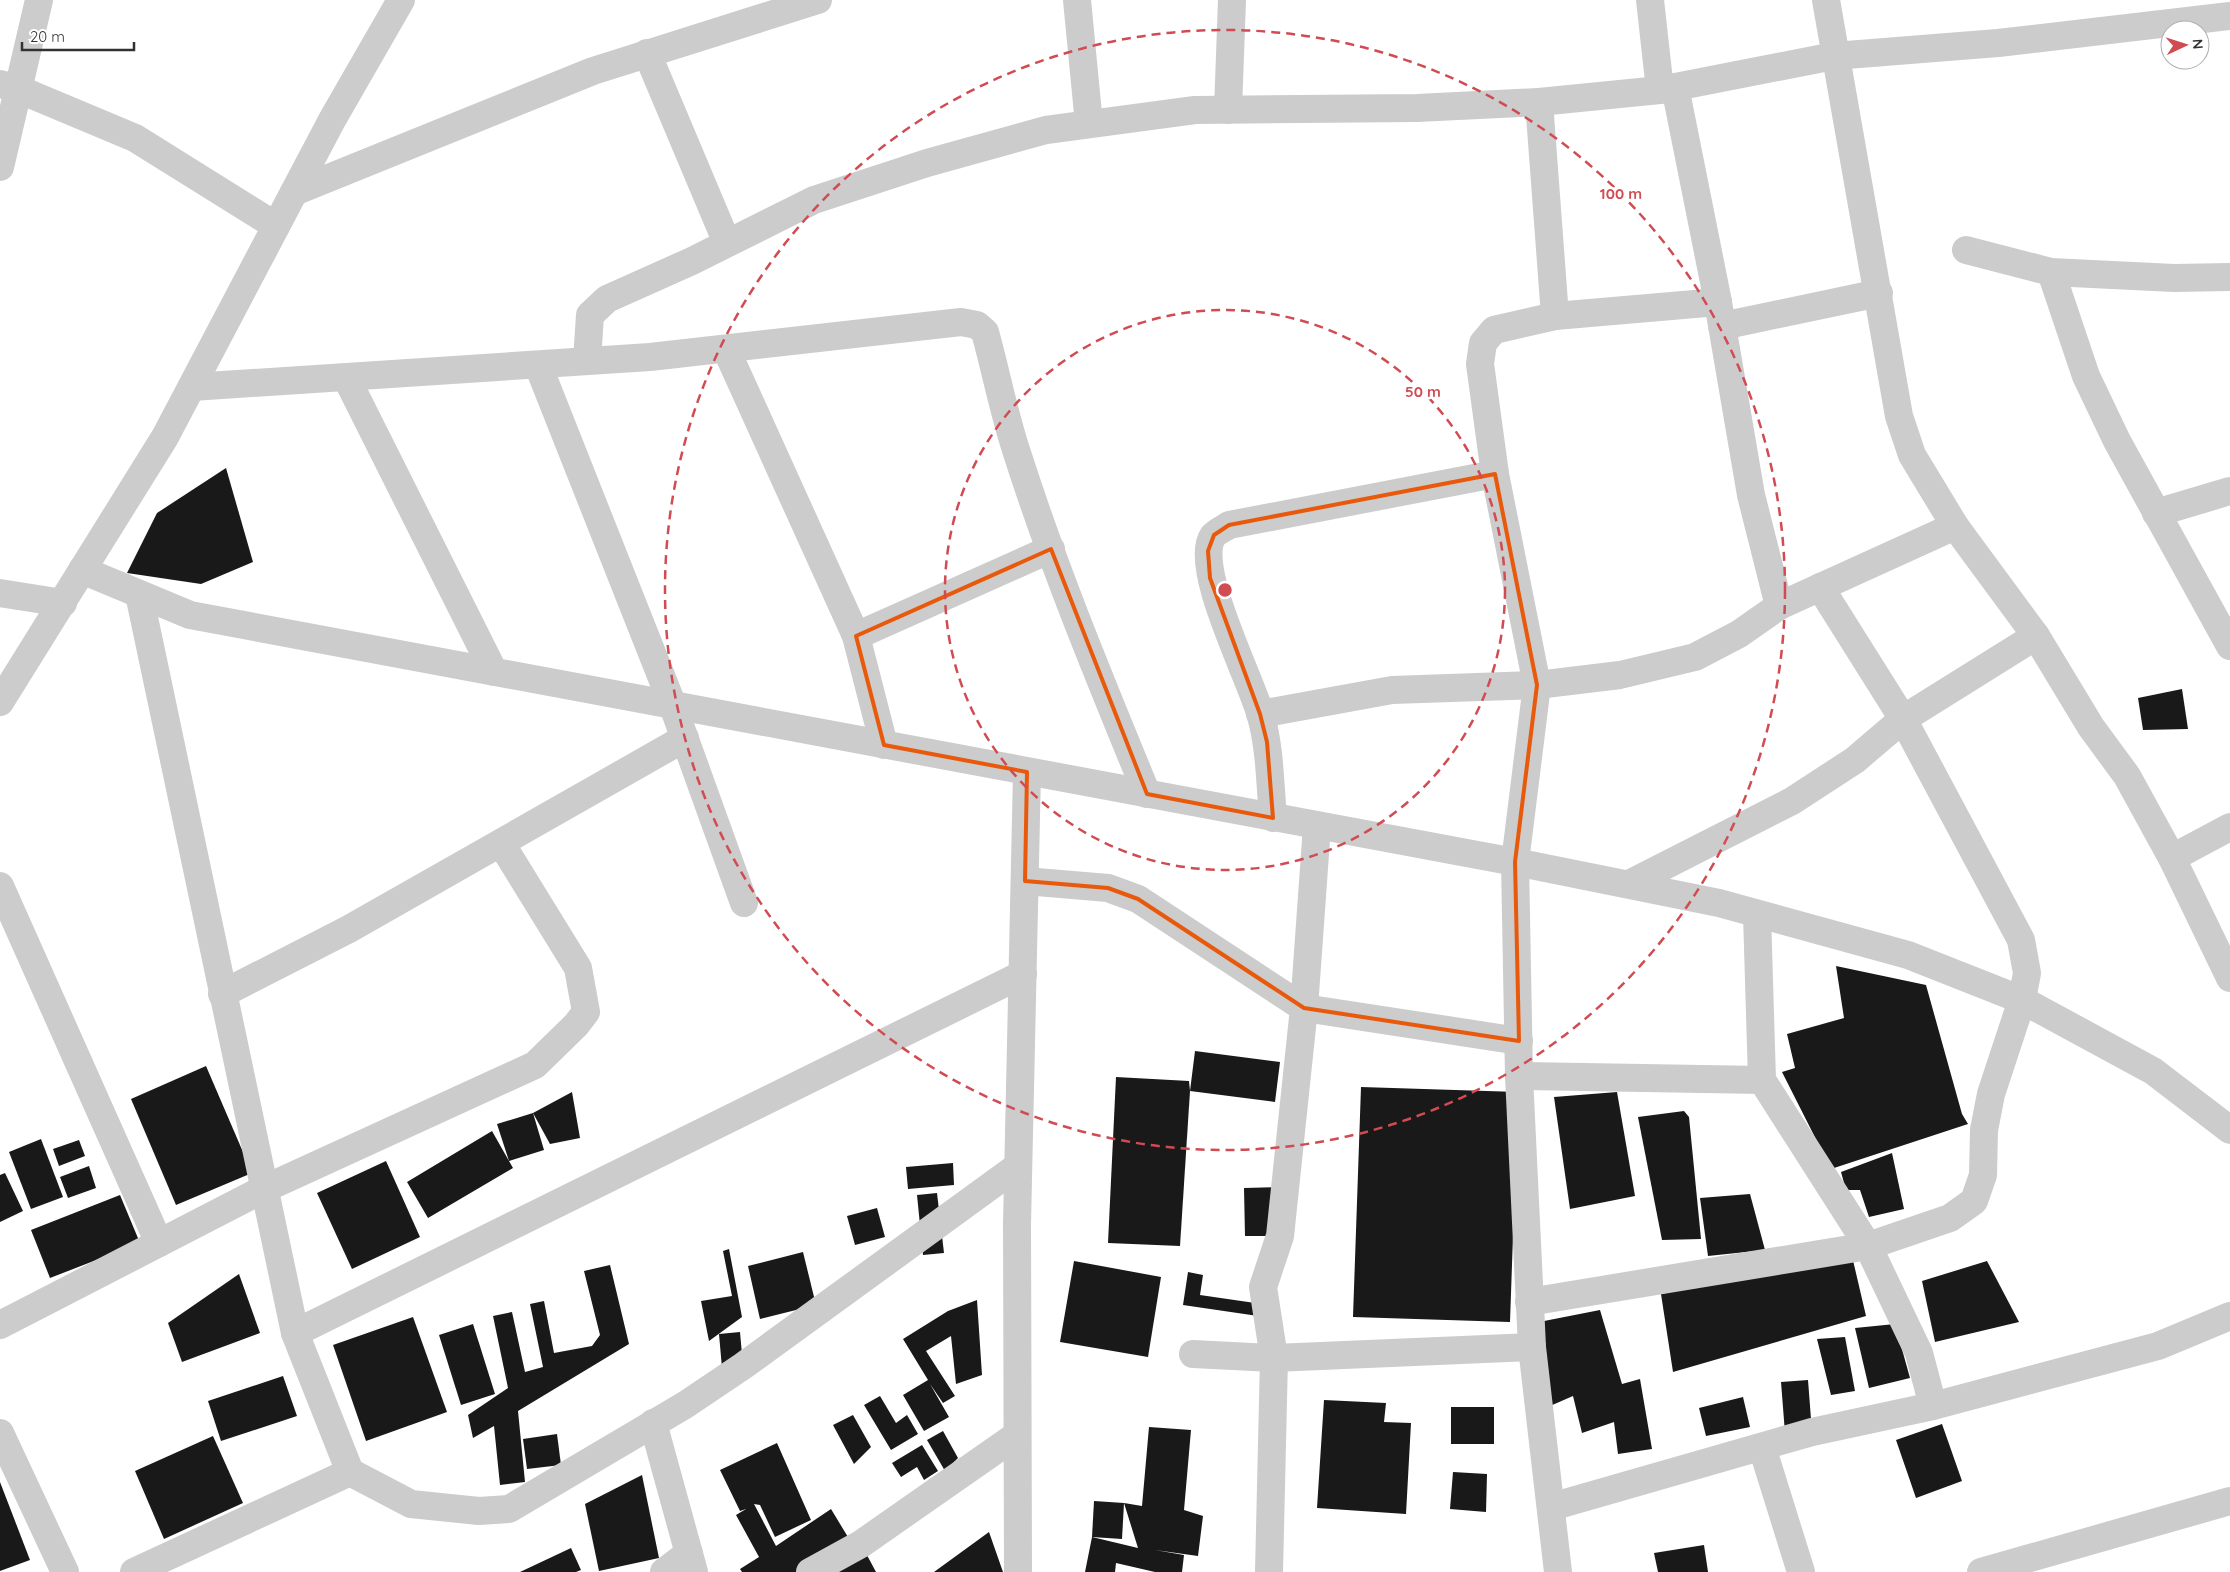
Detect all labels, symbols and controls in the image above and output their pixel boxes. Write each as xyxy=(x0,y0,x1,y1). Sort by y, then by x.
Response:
scale bar xyxy=(22,20,135,52)
north arrow xyxy=(2160,20,2210,70)
text: 20 m xyxy=(30,27,65,46)
text: N xyxy=(2189,38,2207,50)
text: 100 m xyxy=(1600,184,1642,203)
text: 50 m xyxy=(1405,382,1441,401)
centre of rings xyxy=(1216,581,1234,599)

